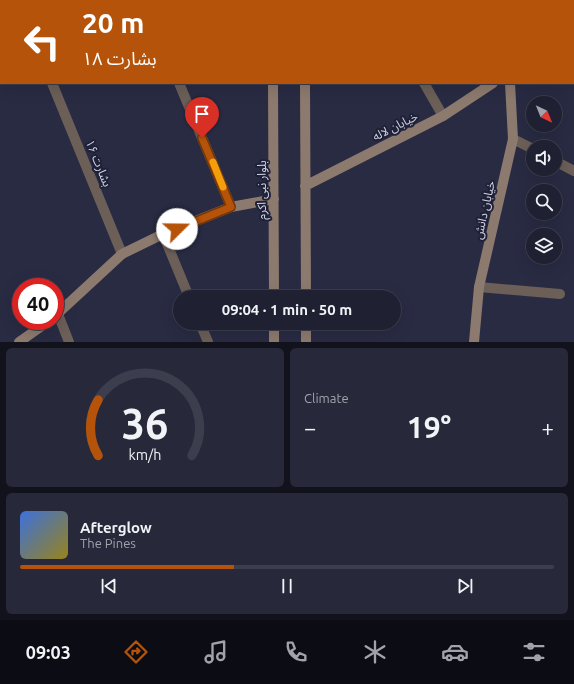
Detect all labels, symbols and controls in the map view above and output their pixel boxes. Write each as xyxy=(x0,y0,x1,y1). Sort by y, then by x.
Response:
text: 20 m xyxy=(82,7,144,38)
icon: left xyxy=(16,16,68,68)
text: بشارت ۱۸ xyxy=(82,48,157,68)
north arrow xyxy=(526,96,562,132)
map controls xyxy=(526,96,562,264)
pin xyxy=(185,97,219,138)
icon: arrive xyxy=(191,103,213,125)
street label: خیابان لاله xyxy=(370,109,420,144)
street label: بشارت ۱۶ xyxy=(83,138,114,189)
button: sound xyxy=(526,140,562,176)
street label: بلوار نبی اکرم xyxy=(255,160,271,220)
street label: خیابان دانش xyxy=(471,179,498,241)
button: search xyxy=(526,184,562,220)
position arrow xyxy=(156,208,198,250)
button: layers xyxy=(526,228,562,264)
speed limit sign: 40 xyxy=(12,278,64,330)
text: 09:04 · 1 min · 50 m xyxy=(222,301,352,318)
text: Climate xyxy=(304,391,349,405)
text: 36 xyxy=(122,399,168,446)
text: 19° xyxy=(407,410,451,444)
text: − xyxy=(304,415,316,440)
text: + xyxy=(542,415,554,440)
text: km/h xyxy=(129,446,161,462)
text: Afterglow xyxy=(80,519,152,536)
text: The Pines xyxy=(80,536,136,550)
icon: previous xyxy=(98,575,120,597)
icon: pause xyxy=(276,575,298,597)
icon: next xyxy=(454,575,476,597)
icon: directions xyxy=(122,638,150,666)
icon: music xyxy=(202,638,230,666)
icon: phone xyxy=(282,638,310,666)
icon: climate xyxy=(361,638,389,666)
icon: car xyxy=(441,638,469,666)
icon: filters xyxy=(520,638,548,666)
text: 09:03 xyxy=(26,642,71,662)

